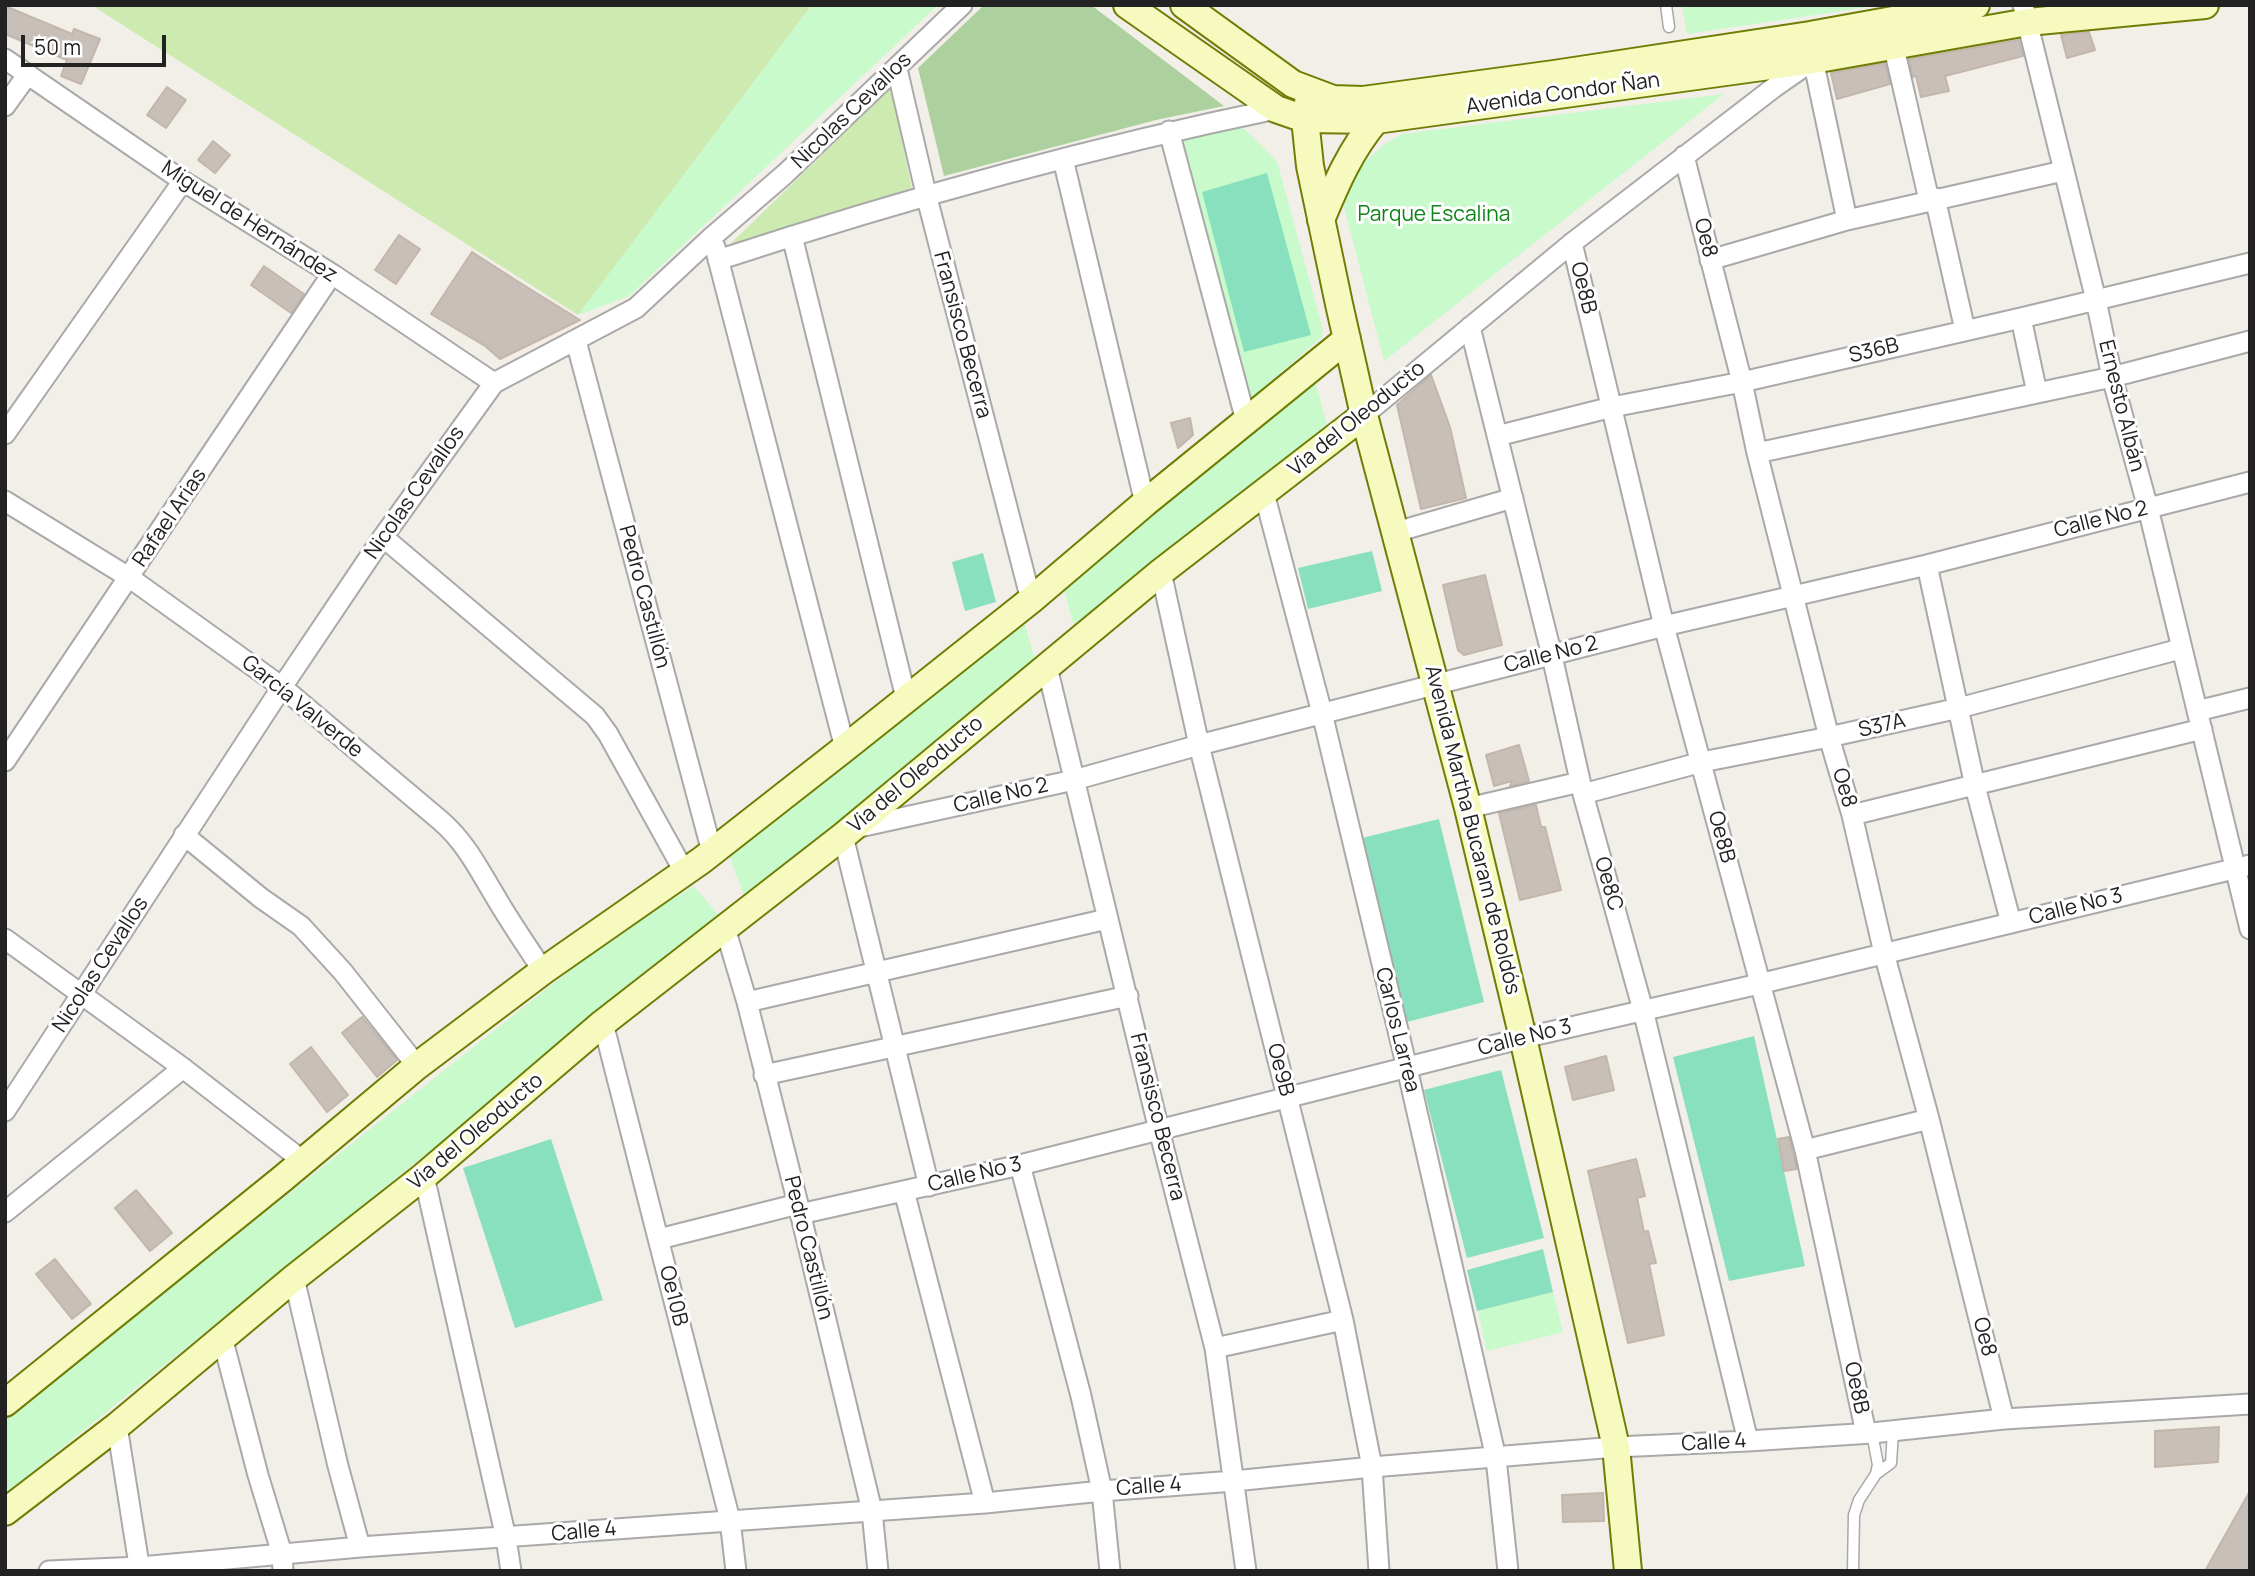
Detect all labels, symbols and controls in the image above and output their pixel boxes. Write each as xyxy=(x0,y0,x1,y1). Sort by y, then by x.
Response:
scale bar xyxy=(24,21,170,65)
text: 50 m xyxy=(34,33,81,61)
street label: Nicolas Cevallos xyxy=(787,48,917,174)
street label: Avenida Condor Ñan xyxy=(1465,68,1661,120)
street label: Miguel de Hernández xyxy=(156,156,342,288)
park label: Parque Escalina xyxy=(1358,202,1510,228)
street label: Oe8 xyxy=(1688,216,1722,260)
street label: Fransisco Becerra xyxy=(928,249,996,421)
street label: Oe8B xyxy=(1564,259,1602,317)
street label: S36B xyxy=(1847,333,1901,369)
street label: Ernesto Albán xyxy=(2092,338,2150,474)
street label: Via del Oleoducto xyxy=(1284,356,1430,482)
street label: Nicolas Cevallos xyxy=(360,422,470,564)
street label: Rafael Arias xyxy=(128,464,212,572)
street label: Calle No 2 xyxy=(2051,496,2151,544)
street label: Pedro Castillón xyxy=(613,523,675,671)
street label: Calle No 2 xyxy=(1501,631,1601,679)
street label: García Valverde xyxy=(236,650,368,764)
street label: Avenida Martha Bucaram de Roldós xyxy=(1419,663,1525,997)
street label: S37A xyxy=(1856,708,1908,744)
street label: Via del Oleoducto xyxy=(843,711,989,839)
street label: Oe8 xyxy=(1826,765,1862,811)
street label: Calle No 2 xyxy=(951,773,1051,819)
street label: Oe8B xyxy=(1702,808,1740,866)
street label: Oe8C xyxy=(1588,854,1628,914)
street label: Calle No 3 xyxy=(2027,883,2125,931)
street label: Nicolas Cevallos xyxy=(48,892,154,1038)
street label: Carlos Larrea xyxy=(1369,965,1425,1095)
street label: Calle No 3 xyxy=(1476,1014,1574,1062)
street label: Fransisco Becerra xyxy=(1124,1031,1190,1203)
street label: Oe9B xyxy=(1261,1041,1299,1099)
street label: Via del Oleoducto xyxy=(403,1068,549,1196)
street label: Calle No 3 xyxy=(926,1152,1024,1198)
street label: Pedro Castillón xyxy=(778,1174,838,1322)
street label: Oe10B xyxy=(653,1263,693,1329)
street label: Oe8 xyxy=(1967,1315,2001,1359)
street label: Oe8B xyxy=(1838,1360,1874,1416)
street label: Calle 4 xyxy=(1681,1429,1747,1457)
street label: Calle 4 xyxy=(1116,1472,1182,1502)
street label: Calle 4 xyxy=(550,1517,618,1547)

